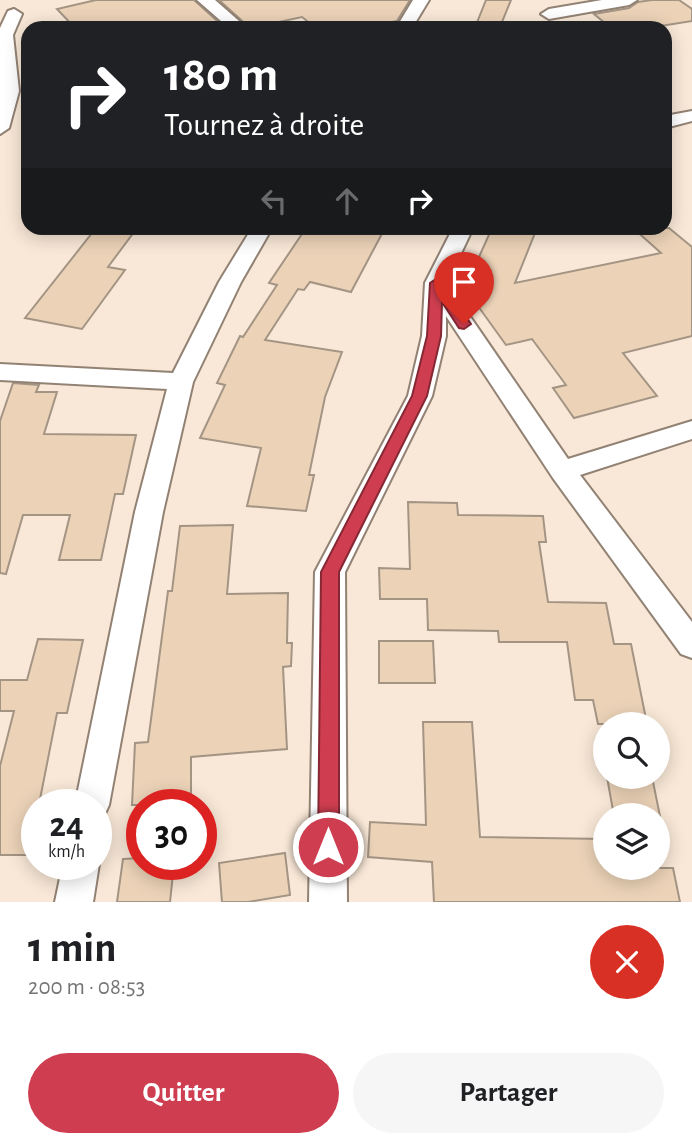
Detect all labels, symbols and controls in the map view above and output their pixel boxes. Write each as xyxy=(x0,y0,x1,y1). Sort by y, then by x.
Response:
icon: right xyxy=(49,49,140,140)
text: 180 m xyxy=(164,51,278,100)
text: Tournez à droite xyxy=(164,109,364,141)
icon: left xyxy=(255,182,293,220)
icon: ahead xyxy=(328,182,366,220)
icon: right xyxy=(401,182,439,220)
pin xyxy=(434,252,494,324)
icon: arrive xyxy=(445,263,483,301)
map controls xyxy=(593,712,670,880)
button: search xyxy=(593,712,670,789)
speed limit sign: 30 xyxy=(126,789,217,880)
button: layers xyxy=(593,803,670,880)
text: 24 xyxy=(49,808,84,843)
position arrow xyxy=(291,810,365,884)
text: km/h xyxy=(48,843,85,861)
button: close xyxy=(590,925,664,999)
text: 1 min xyxy=(28,927,117,969)
text: 200 m · 08:53 xyxy=(28,976,145,999)
button: Quitter xyxy=(28,1053,339,1133)
button: Partager xyxy=(353,1053,664,1133)

